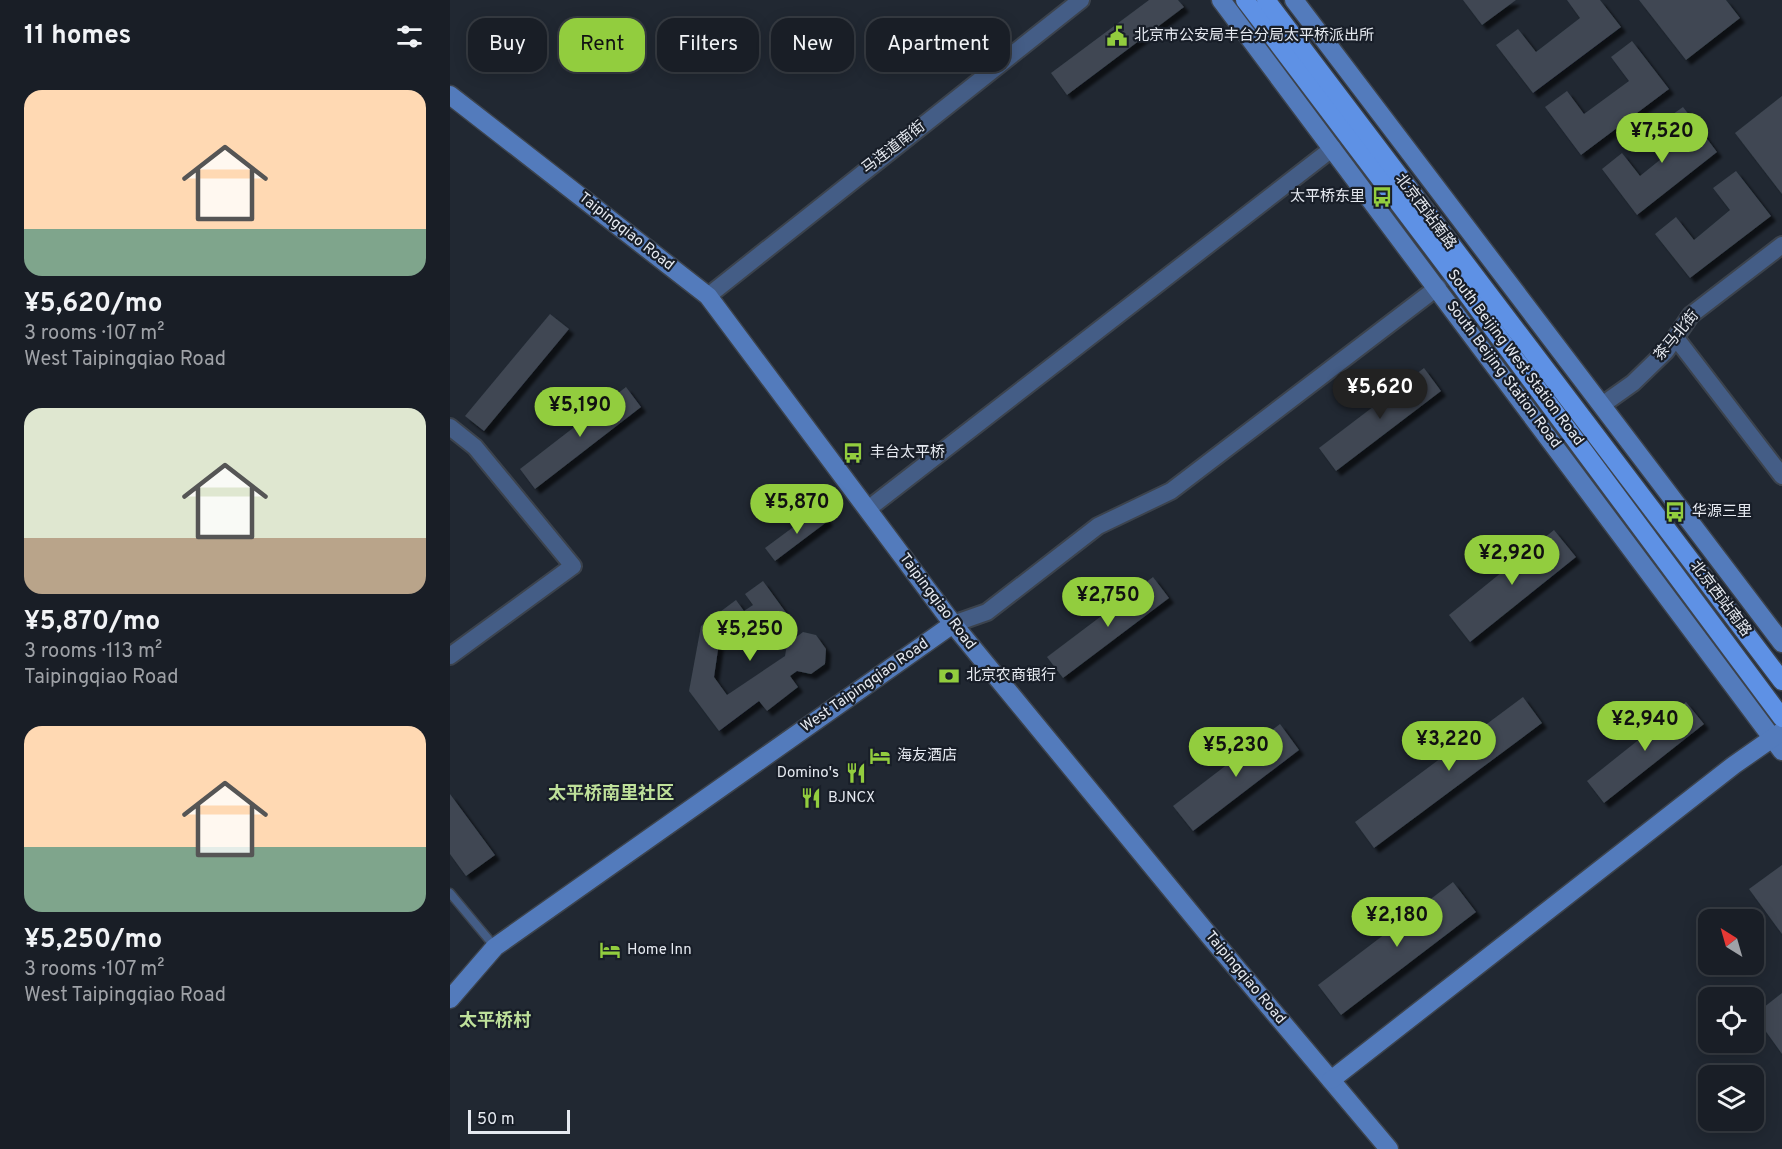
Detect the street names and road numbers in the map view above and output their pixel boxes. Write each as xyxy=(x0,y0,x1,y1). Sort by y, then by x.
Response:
street label: 马连道南街 xyxy=(859,117,929,179)
street label: 北京西站南路 xyxy=(1390,170,1460,254)
street label: Taipingqiao Road xyxy=(575,189,677,275)
street label: South Beijing West Station Road xyxy=(1443,266,1587,450)
street label: South Beijing Station Road xyxy=(1441,298,1565,452)
street label: 茶马北街 xyxy=(1650,306,1704,365)
street label: Taipingqiao Road xyxy=(895,550,979,654)
street label: 北京西站南路 xyxy=(1685,557,1755,641)
street label: West Taipingqiao Road xyxy=(798,635,932,737)
street label: Taipingqiao Road xyxy=(1201,928,1289,1028)

